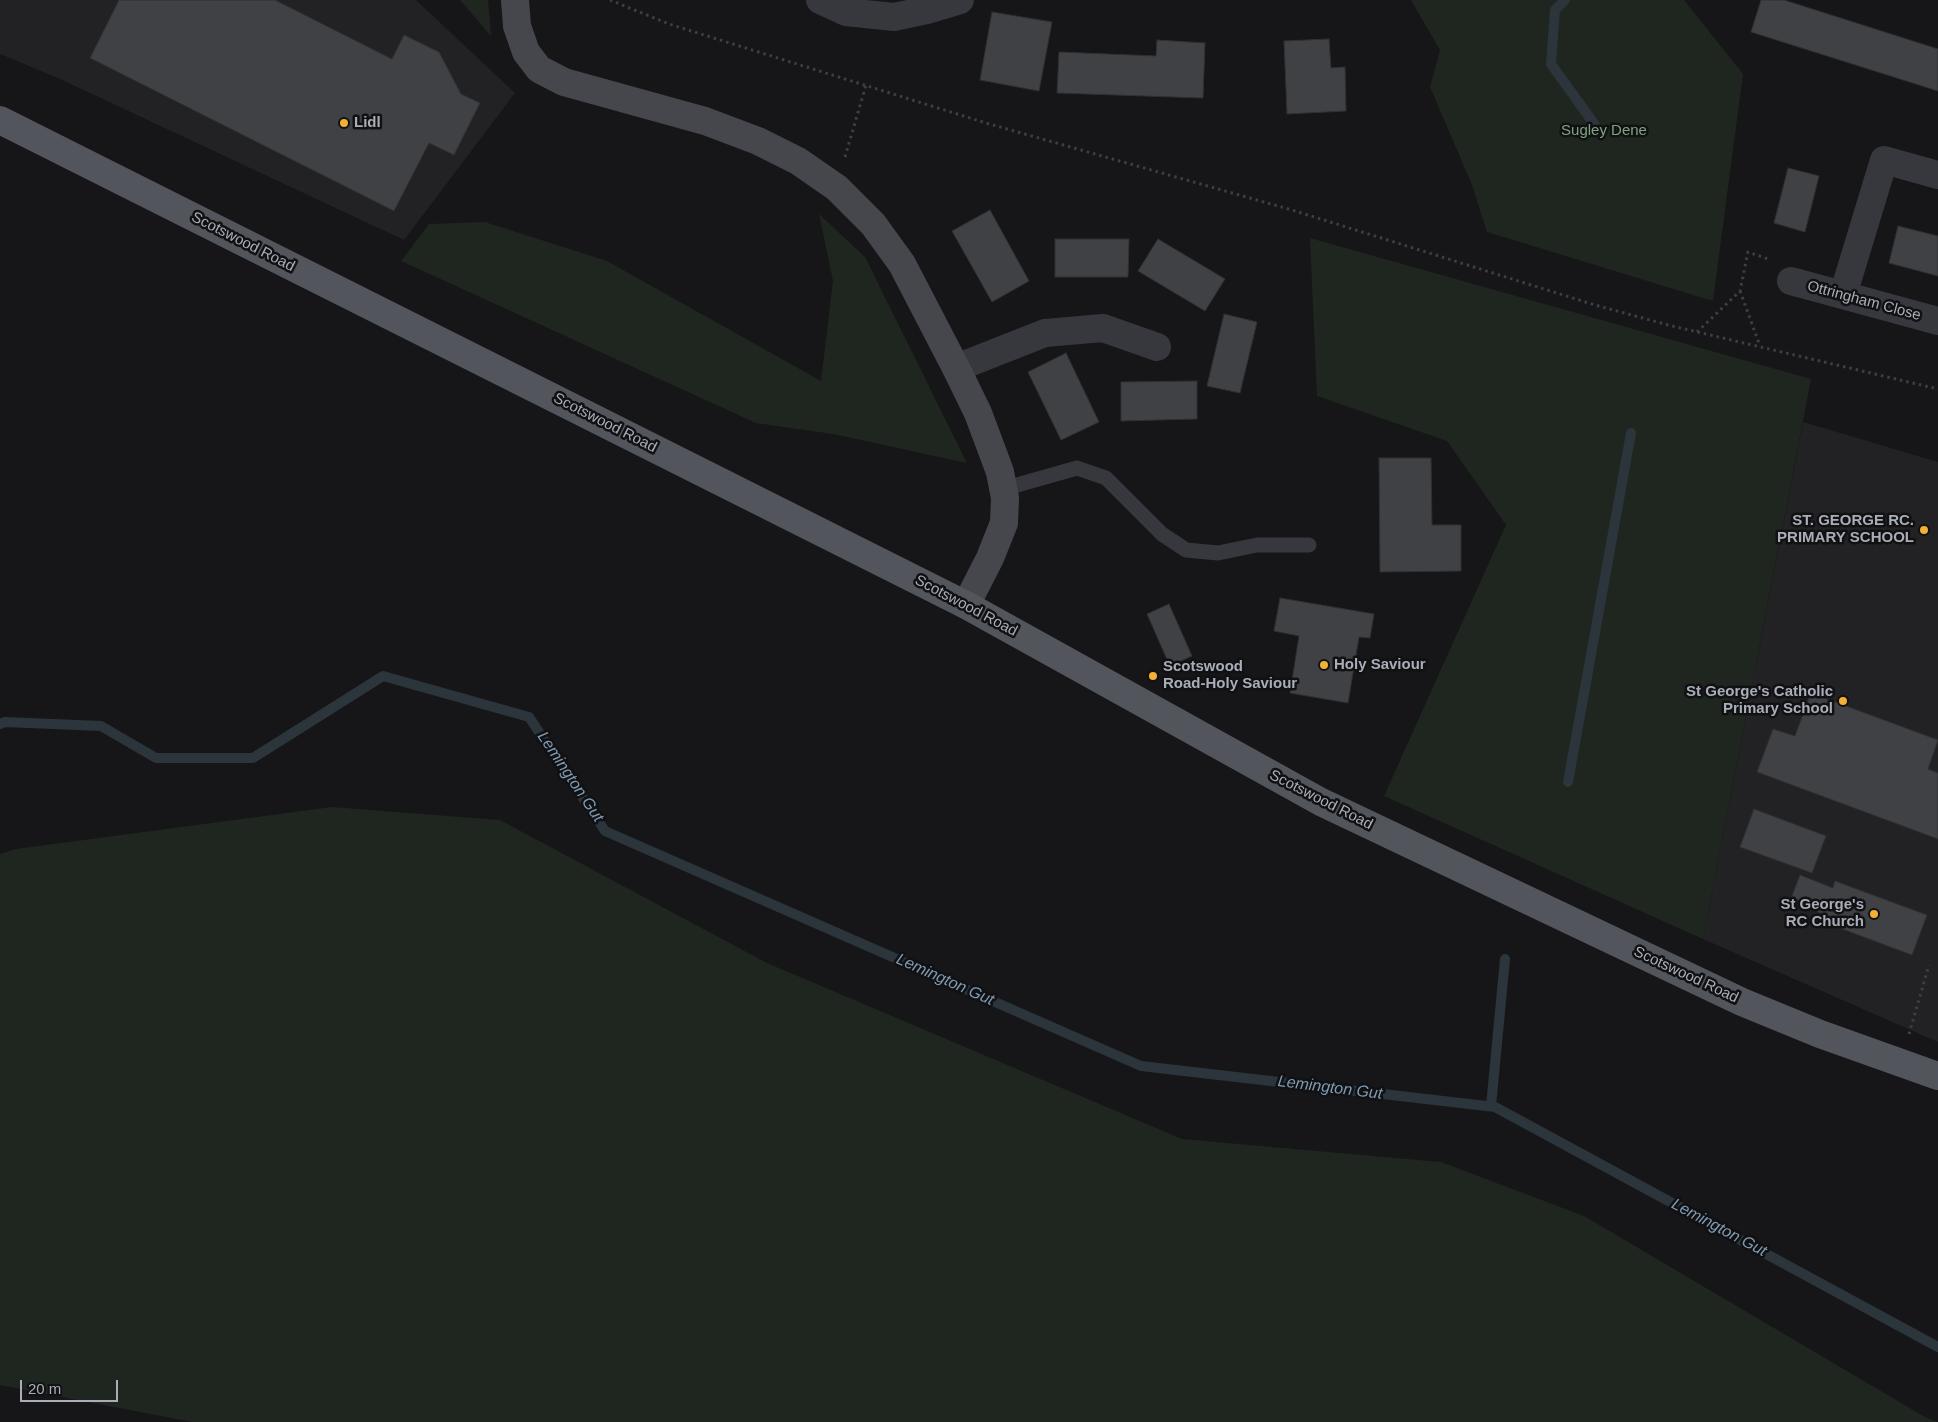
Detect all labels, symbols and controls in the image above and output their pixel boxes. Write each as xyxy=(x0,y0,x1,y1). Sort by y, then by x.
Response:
place label: Lidl xyxy=(354,114,381,132)
marker: Lidl xyxy=(338,117,350,129)
park label: Sugley Dene xyxy=(1561,122,1647,140)
street label: Scotswood Road xyxy=(188,208,298,276)
street label: Ottringham Close xyxy=(1805,277,1923,325)
street label: Scotswood Road xyxy=(550,389,660,457)
place label: ST. GEORGE RC. PRIMARY SCHOOL xyxy=(1777,512,1914,547)
marker: ST. GEORGE RC. PRIMARY SCHOOL xyxy=(1918,524,1930,536)
street label: Scotswood Road xyxy=(912,571,1020,641)
place label: Holy Saviour xyxy=(1334,656,1426,674)
place label: Scotswood Road-Holy Saviour xyxy=(1163,658,1297,693)
marker: Holy Saviour xyxy=(1318,659,1330,671)
marker: Scotswood Road-Holy Saviour xyxy=(1147,670,1159,682)
place label: St George's Catholic Primary School xyxy=(1686,683,1833,718)
marker: St George's Catholic Primary School xyxy=(1837,695,1849,707)
water label: Lemington Gut xyxy=(533,728,607,826)
street label: Scotswood Road xyxy=(1266,766,1376,834)
place label: St George's RC Church xyxy=(1780,896,1864,931)
marker: St George's RC Church xyxy=(1868,908,1880,920)
street label: Scotswood Road xyxy=(1631,943,1741,1007)
water label: Lemington Gut xyxy=(893,950,997,1010)
water label: Lemington Gut xyxy=(1277,1072,1383,1104)
water label: Lemington Gut xyxy=(1668,1195,1770,1261)
scale bar xyxy=(22,1370,120,1402)
text: 20 m xyxy=(28,1380,61,1397)

